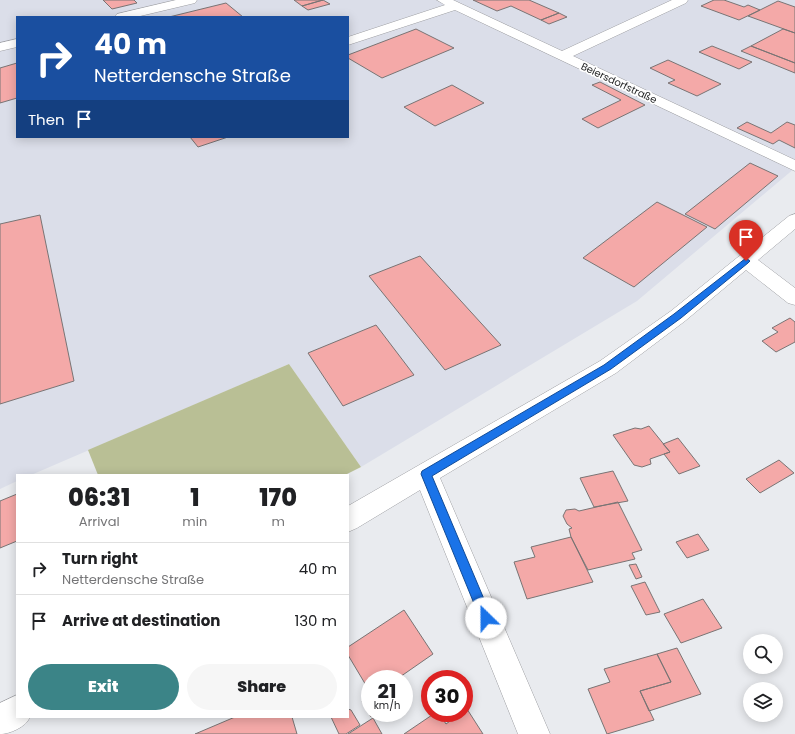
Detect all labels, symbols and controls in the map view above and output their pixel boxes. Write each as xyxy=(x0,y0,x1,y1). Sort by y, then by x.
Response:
text: 40 m xyxy=(94,25,167,64)
icon: right xyxy=(28,32,80,84)
street label: Beiersdorfstraße xyxy=(578,59,660,107)
text: Netterdensche Straße xyxy=(94,63,291,88)
icon: arrive xyxy=(73,108,95,130)
text: Then xyxy=(28,109,65,130)
pin xyxy=(729,220,763,261)
icon: arrive xyxy=(735,226,757,248)
text: 06:31 xyxy=(68,481,130,514)
text: 1 xyxy=(190,481,199,514)
text: 170 xyxy=(259,481,297,514)
text: Arrival xyxy=(79,512,120,531)
text: min xyxy=(182,512,207,531)
text: m xyxy=(271,512,285,531)
text: Turn right xyxy=(62,548,138,569)
icon: right xyxy=(28,558,50,580)
text: 40 m xyxy=(299,558,337,579)
text: Netterdensche Straße xyxy=(62,570,204,589)
position arrow xyxy=(465,597,507,639)
icon: arrive xyxy=(28,610,50,632)
text: Arrive at destination xyxy=(62,610,220,631)
text: 130 m xyxy=(294,610,337,631)
map controls xyxy=(743,634,783,722)
button: search xyxy=(743,634,783,674)
button: Exit xyxy=(28,664,179,710)
button: Share xyxy=(187,664,337,710)
speed limit sign: 30 xyxy=(421,670,473,722)
text: 21 xyxy=(378,677,396,705)
button: layers xyxy=(743,682,783,722)
text: km/h xyxy=(374,698,400,713)

